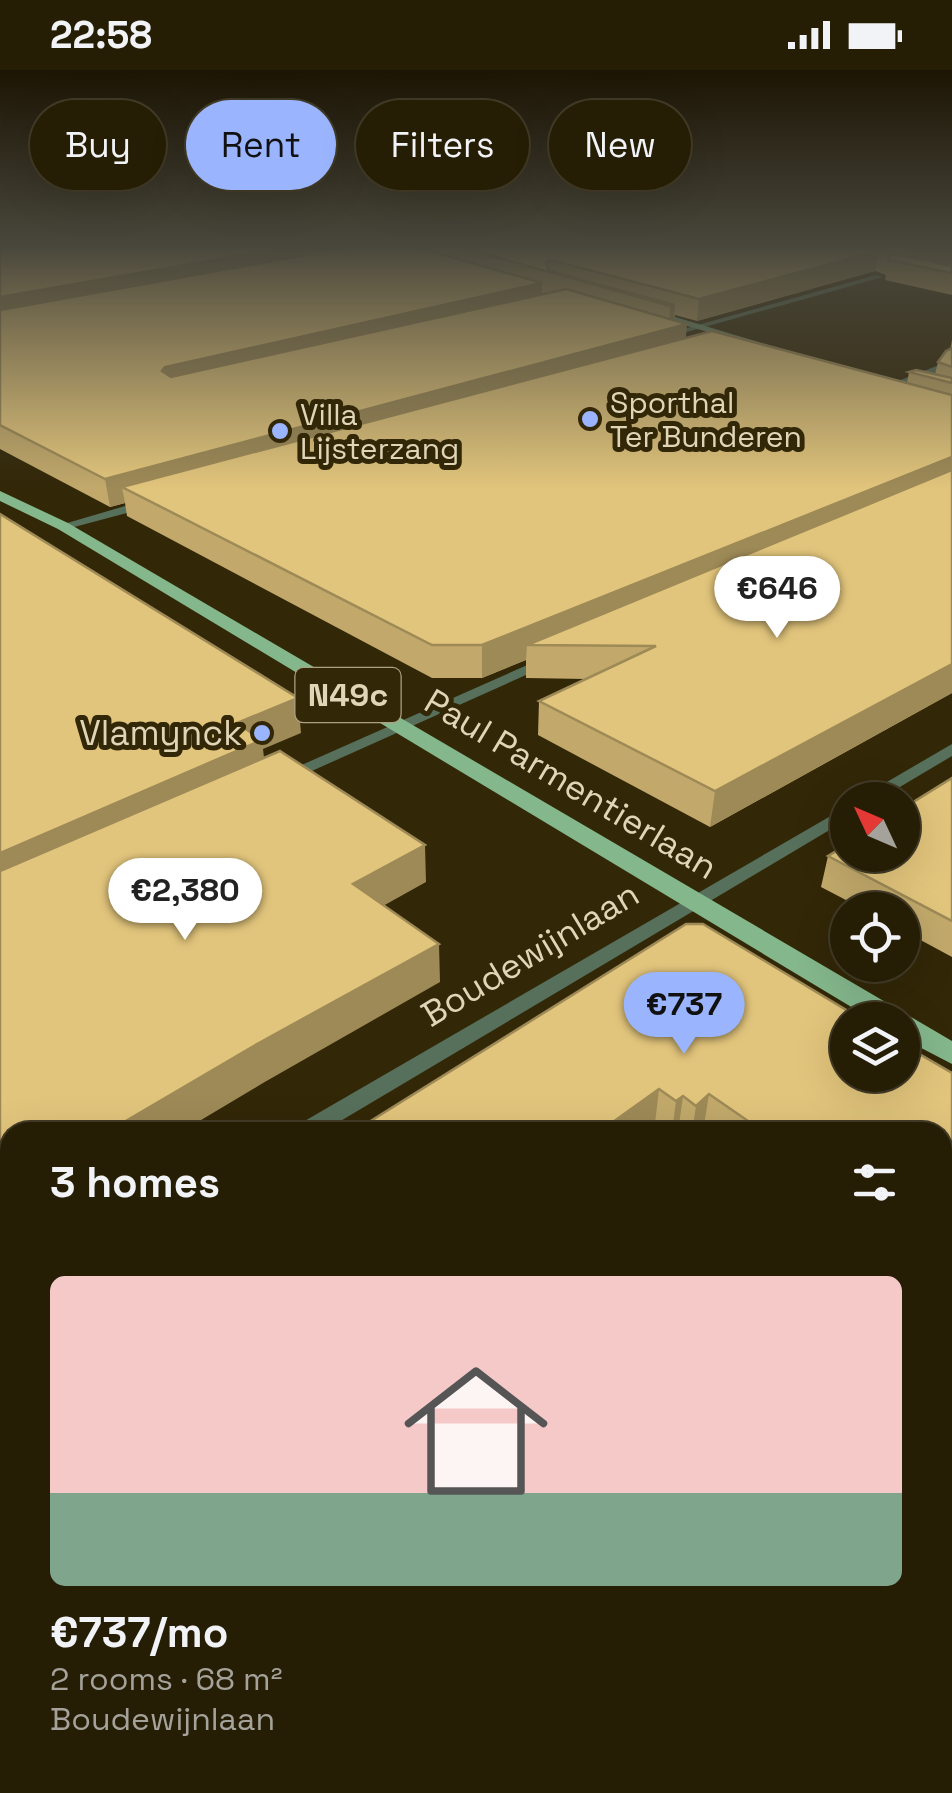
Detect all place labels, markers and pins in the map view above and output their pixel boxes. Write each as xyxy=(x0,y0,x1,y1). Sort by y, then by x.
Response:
place label: Sporthal Ter Bunderen xyxy=(610,383,802,456)
place label: Villa Lijsterzang xyxy=(300,395,459,468)
marker: Sporthal Ter Bunderen xyxy=(579,408,601,430)
marker: Villa Lijsterzang xyxy=(269,420,291,442)
pin: €646 xyxy=(718,556,836,641)
place label: Vlamynck xyxy=(79,711,242,755)
marker: Vlamynck xyxy=(251,722,273,744)
pin: €2,380 xyxy=(104,858,266,943)
pin: €737 xyxy=(625,972,743,1057)

